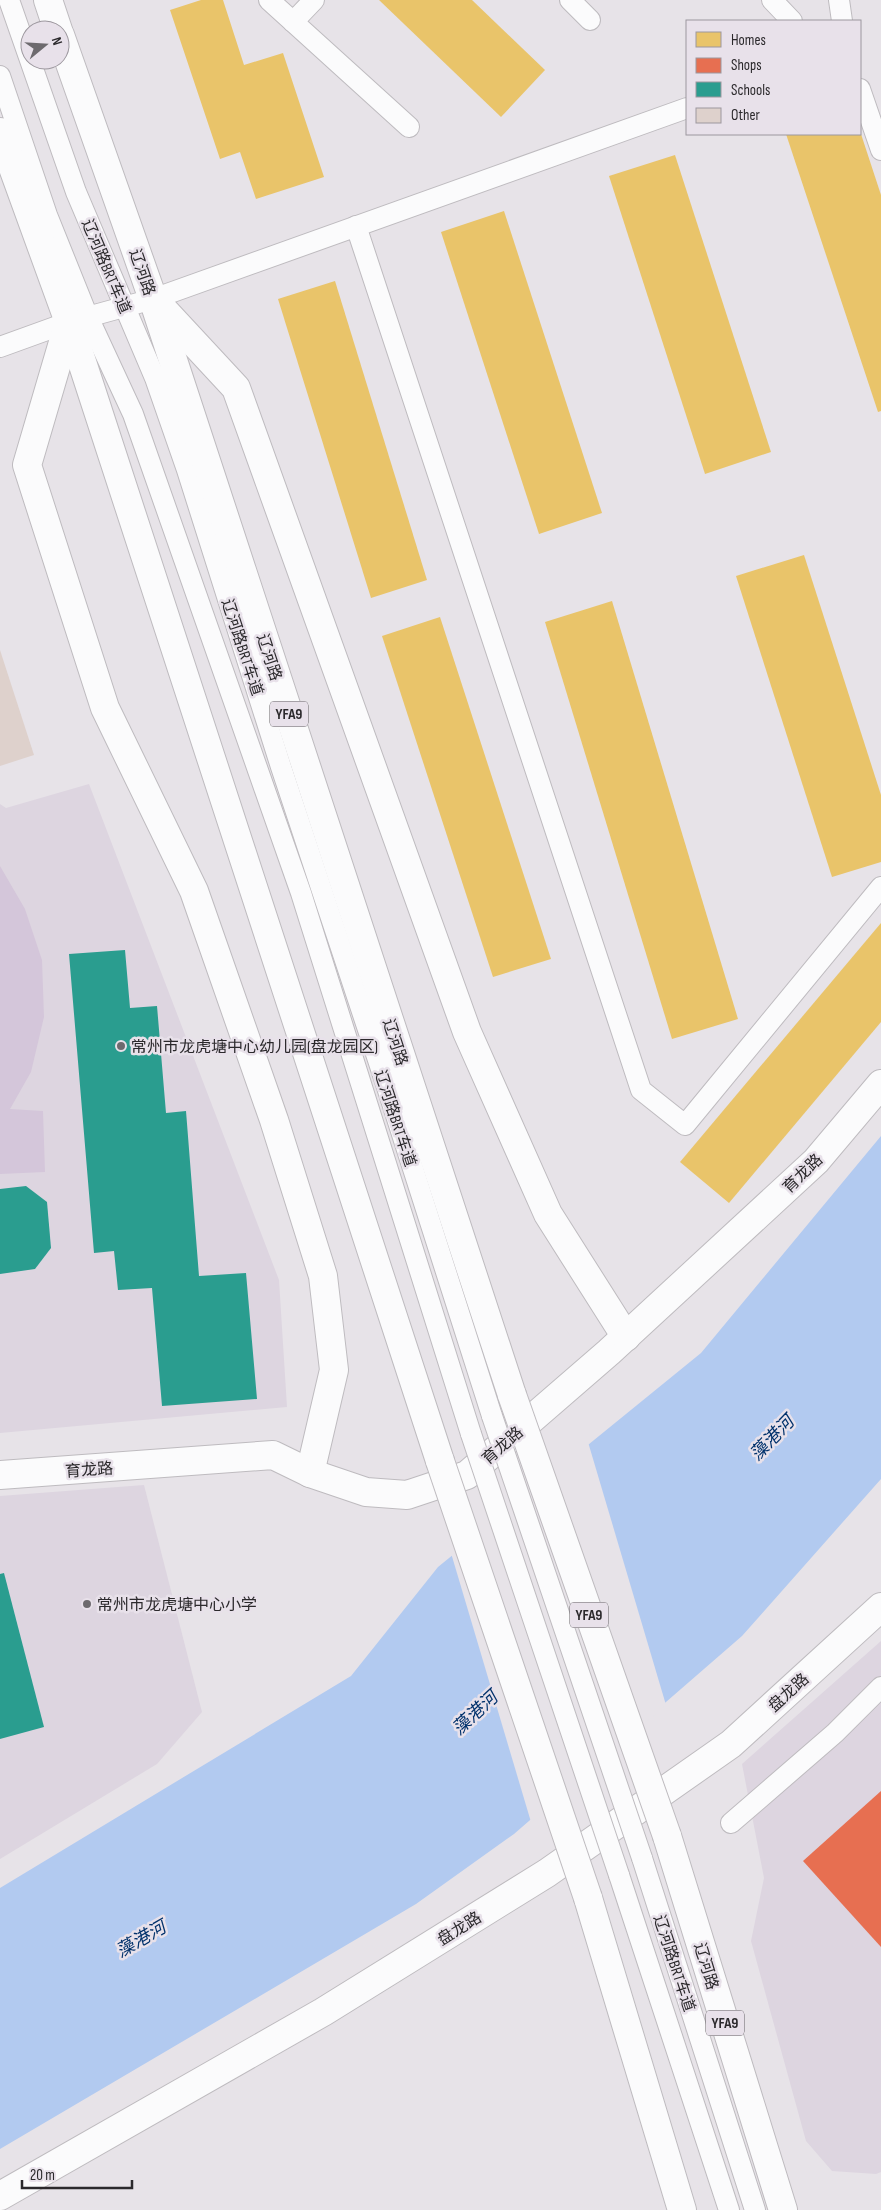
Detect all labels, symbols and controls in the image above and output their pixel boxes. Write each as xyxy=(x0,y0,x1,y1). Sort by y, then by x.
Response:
north arrow xyxy=(20,20,70,70)
legend xyxy=(686,20,861,135)
text: Homes xyxy=(731,31,766,50)
text: N xyxy=(48,35,66,47)
text: Shops xyxy=(731,56,762,75)
text: Schools xyxy=(731,81,770,100)
text: Other xyxy=(731,106,760,125)
street label: 辽河路BRT车道 xyxy=(77,216,134,317)
street label: 辽河路 xyxy=(125,247,158,298)
street label: 辽河路BRT车道 xyxy=(218,596,268,698)
street label: 辽河路 xyxy=(253,631,287,683)
road number: YFA9 xyxy=(270,702,308,726)
street label: 辽河路 xyxy=(378,1017,411,1068)
place label: 常州市龙虎塘中心幼儿园(盘龙园区) xyxy=(131,1038,378,1057)
marker: 常州市龙虎塘中心幼儿园(盘龙园区) xyxy=(115,1040,127,1052)
street label: 辽河路BRT车道 xyxy=(370,1068,419,1169)
street label: 育龙路 xyxy=(779,1151,827,1198)
water label: 藻港河 xyxy=(746,1409,801,1465)
street label: 育龙路 xyxy=(479,1423,527,1469)
street label: 育龙路 xyxy=(64,1459,114,1482)
place label: 常州市龙虎塘中心小学 xyxy=(97,1596,257,1615)
marker: 常州市龙虎塘中心小学 xyxy=(81,1598,93,1610)
road number: YFA9 xyxy=(570,1602,608,1628)
street label: 盘龙路 xyxy=(765,1670,813,1716)
water label: 藻港河 xyxy=(448,1685,504,1739)
street label: 盘龙路 xyxy=(434,1908,485,1950)
street label: 辽河路BRT车道 xyxy=(649,1913,698,2014)
water label: 藻港河 xyxy=(113,1915,172,1962)
street label: 辽河路 xyxy=(689,1941,722,1992)
road number: YFA9 xyxy=(706,2010,744,2036)
scale bar xyxy=(22,2158,132,2190)
text: 20 m xyxy=(30,2166,55,2185)

